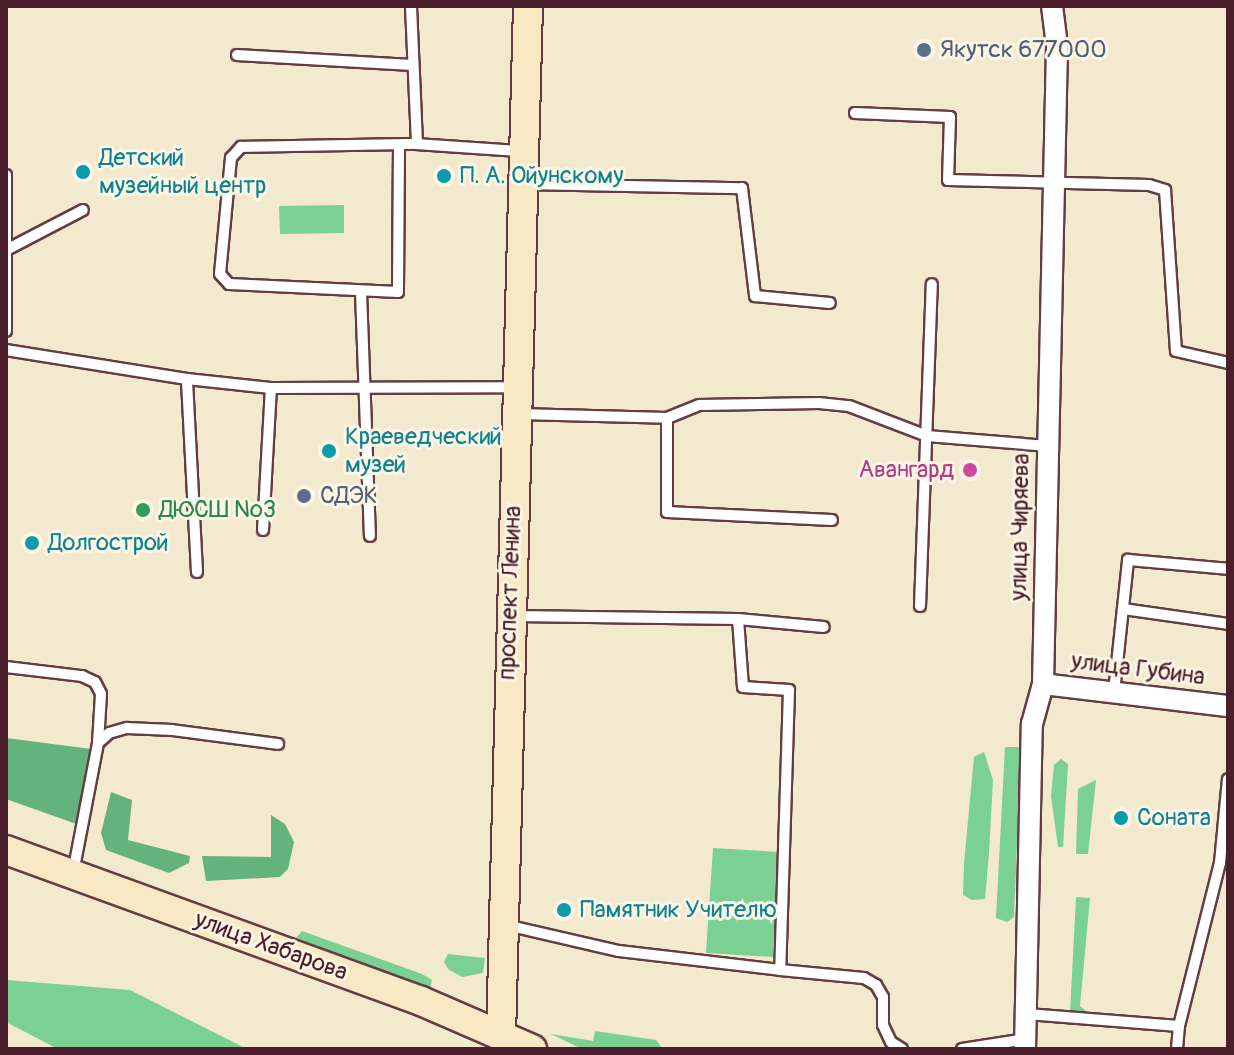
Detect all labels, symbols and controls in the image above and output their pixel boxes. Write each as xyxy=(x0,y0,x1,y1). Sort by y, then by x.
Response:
place label: Якутск 677000 xyxy=(940,36,1107,64)
marker: Якутск 677000 xyxy=(915,41,933,59)
place label: Детский музейный центр xyxy=(99,144,266,200)
place label: П. А. Ойунскому xyxy=(460,162,623,190)
marker: Детский музейный центр xyxy=(74,163,92,181)
marker: П. А. Ойунскому xyxy=(435,167,453,185)
place label: Краеведческий музей xyxy=(345,423,502,479)
marker: Краеведческий музей xyxy=(320,442,338,460)
street label: улица Чиряева xyxy=(1004,453,1036,601)
place label: Авангард xyxy=(858,456,954,484)
marker: Авангард xyxy=(961,461,979,479)
place label: СДЭК xyxy=(320,482,377,510)
marker: СДЭК xyxy=(295,487,313,505)
place label: ДЮСШ №3 xyxy=(159,496,276,524)
marker: ДЮСШ №3 xyxy=(134,501,152,519)
street label: проспект Ленина xyxy=(493,505,527,681)
place label: Долгострой xyxy=(48,529,168,557)
marker: Долгострой xyxy=(23,534,41,552)
street label: улица Губина xyxy=(1070,647,1206,691)
place label: Соната xyxy=(1137,804,1211,832)
marker: Соната xyxy=(1112,809,1130,827)
place label: Памятник Учителю xyxy=(580,896,777,924)
marker: Памятник Учителю xyxy=(555,901,573,919)
street label: улица Хабарова xyxy=(191,905,351,987)

